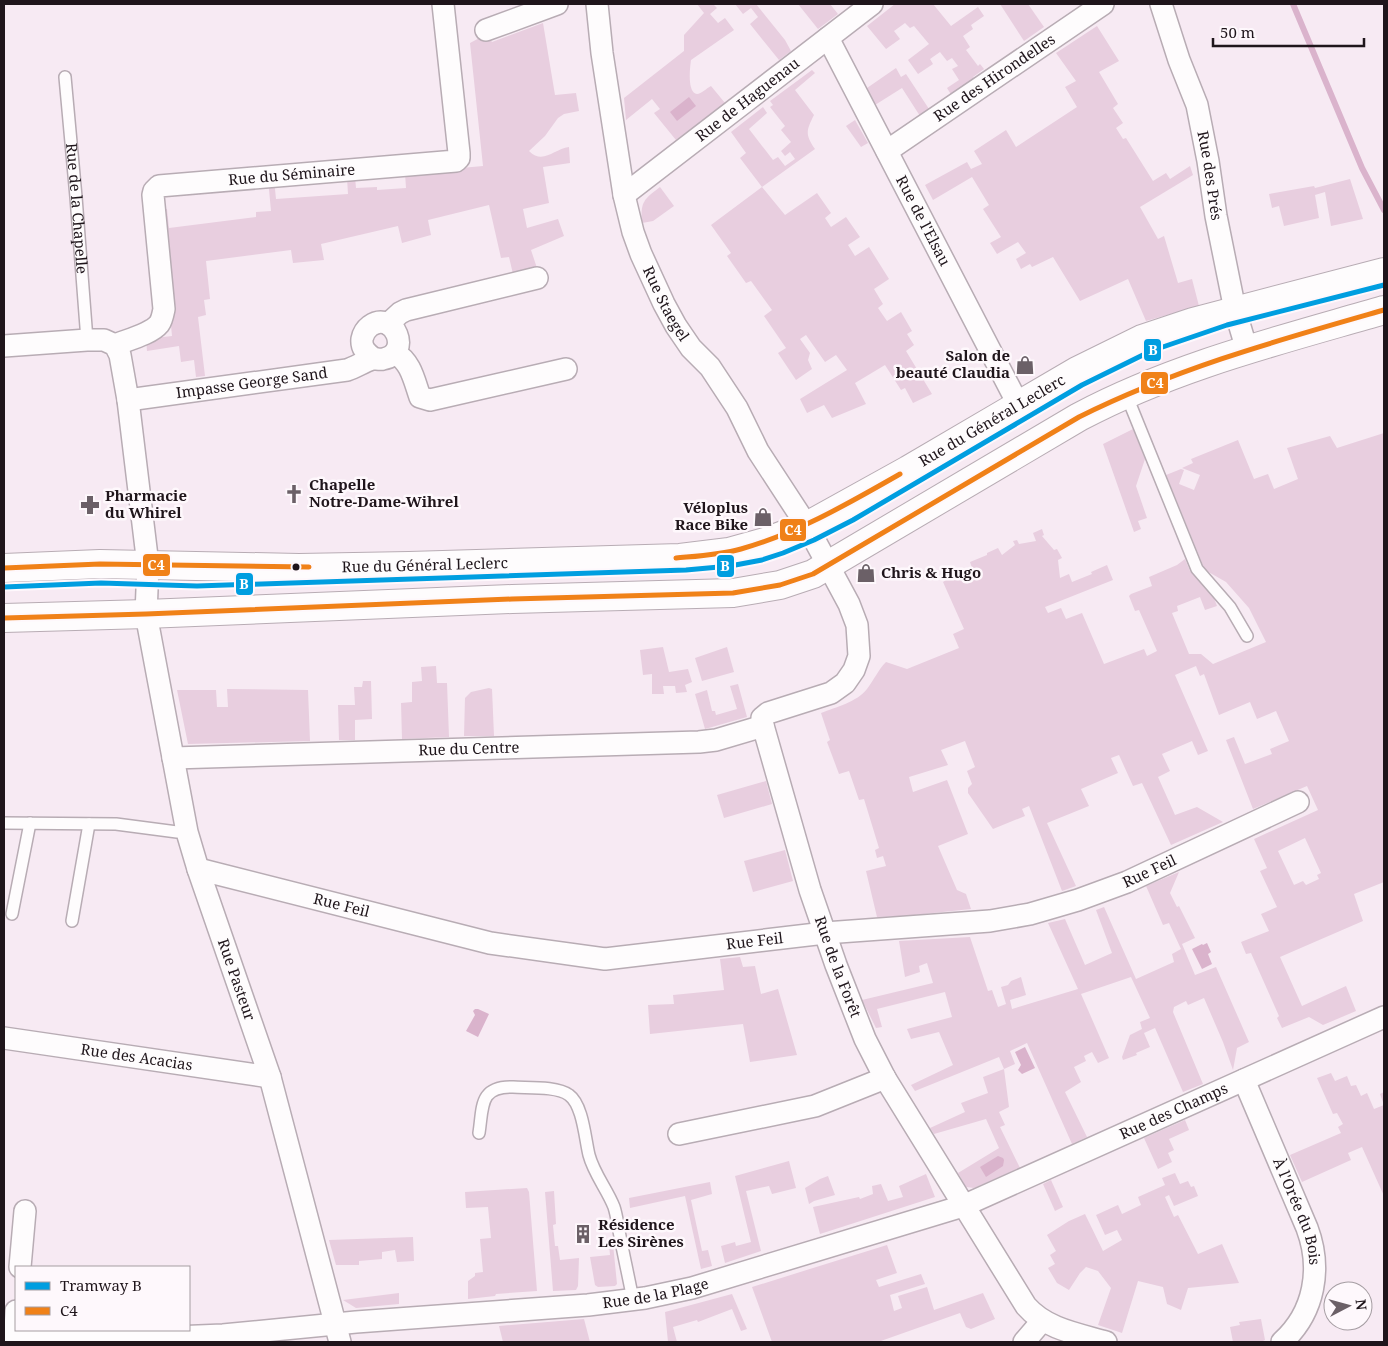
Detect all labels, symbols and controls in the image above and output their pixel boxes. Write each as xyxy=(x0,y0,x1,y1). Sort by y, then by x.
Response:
scale bar xyxy=(1213,15,1364,47)
text: 50 m xyxy=(1220,22,1255,42)
street label: Rue des Hirondelles xyxy=(929,28,1059,125)
street label: Rue de Haguenau xyxy=(691,52,803,145)
street label: Rue des Prés xyxy=(1193,129,1228,222)
street label: Rue de la Chapelle xyxy=(62,142,93,275)
street label: Rue du Séminaire xyxy=(227,159,356,189)
street label: Rue de l'Elsau xyxy=(892,172,956,269)
street label: Rue Staegel xyxy=(639,263,695,345)
line badge: B xyxy=(1143,338,1162,362)
text: B xyxy=(1148,340,1158,359)
place label: Salon de beauté Claudia xyxy=(896,345,1010,382)
shop icon: Salon de beauté Claudia xyxy=(1014,354,1036,376)
street label: Impasse George Sand xyxy=(175,362,329,402)
street label: Rue du Général Leclerc xyxy=(915,369,1068,470)
line badge: C4 xyxy=(1140,371,1169,395)
text: C4 xyxy=(1146,373,1164,392)
place label: Chapelle Notre-Dame-Wihrel xyxy=(309,474,459,511)
church icon: Chapelle Notre-Dame-Wihrel xyxy=(283,483,305,505)
place label: Pharmacie du Whirel xyxy=(105,485,187,522)
pharmacy icon: Pharmacie du Whirel xyxy=(79,494,101,516)
place label: Véloplus Race Bike xyxy=(675,497,748,534)
shop icon: Véloplus Race Bike xyxy=(752,506,774,528)
line badge: C4 xyxy=(779,518,807,542)
text: C4 xyxy=(784,520,802,539)
street label: Rue du Général Leclerc xyxy=(342,552,508,576)
line badge: C4 xyxy=(142,553,171,577)
line badge: B xyxy=(716,554,735,578)
text: C4 xyxy=(147,555,165,574)
text: B xyxy=(720,556,730,575)
unlabelled marker xyxy=(291,562,301,572)
shop icon: Chris & Hugo xyxy=(855,562,877,584)
place label: Chris & Hugo xyxy=(881,562,981,582)
line badge: B xyxy=(235,572,254,596)
text: B xyxy=(239,574,249,593)
street label: Rue du Centre xyxy=(418,736,520,760)
street label: Rue Feil xyxy=(1119,849,1180,892)
street label: Rue Feil xyxy=(312,888,372,921)
street label: Rue de la Forêt xyxy=(811,913,867,1020)
street label: Rue Feil xyxy=(725,927,784,954)
street label: Rue Pasteur xyxy=(214,936,261,1023)
street label: Rue des Acacias xyxy=(79,1038,194,1075)
street label: Rue des Champs xyxy=(1116,1077,1231,1144)
street label: À l'Orée du Bois xyxy=(1269,1154,1326,1266)
place label: Résidence Les Sirènes xyxy=(598,1214,684,1251)
building icon: Résidence Les Sirènes xyxy=(572,1223,594,1245)
legend xyxy=(15,1266,190,1331)
street label: Rue de la Plage xyxy=(601,1273,711,1312)
text: Tramway B xyxy=(60,1275,142,1295)
north arrow xyxy=(1323,1281,1373,1331)
text: N xyxy=(1351,1298,1371,1311)
text: C4 xyxy=(60,1300,78,1320)

